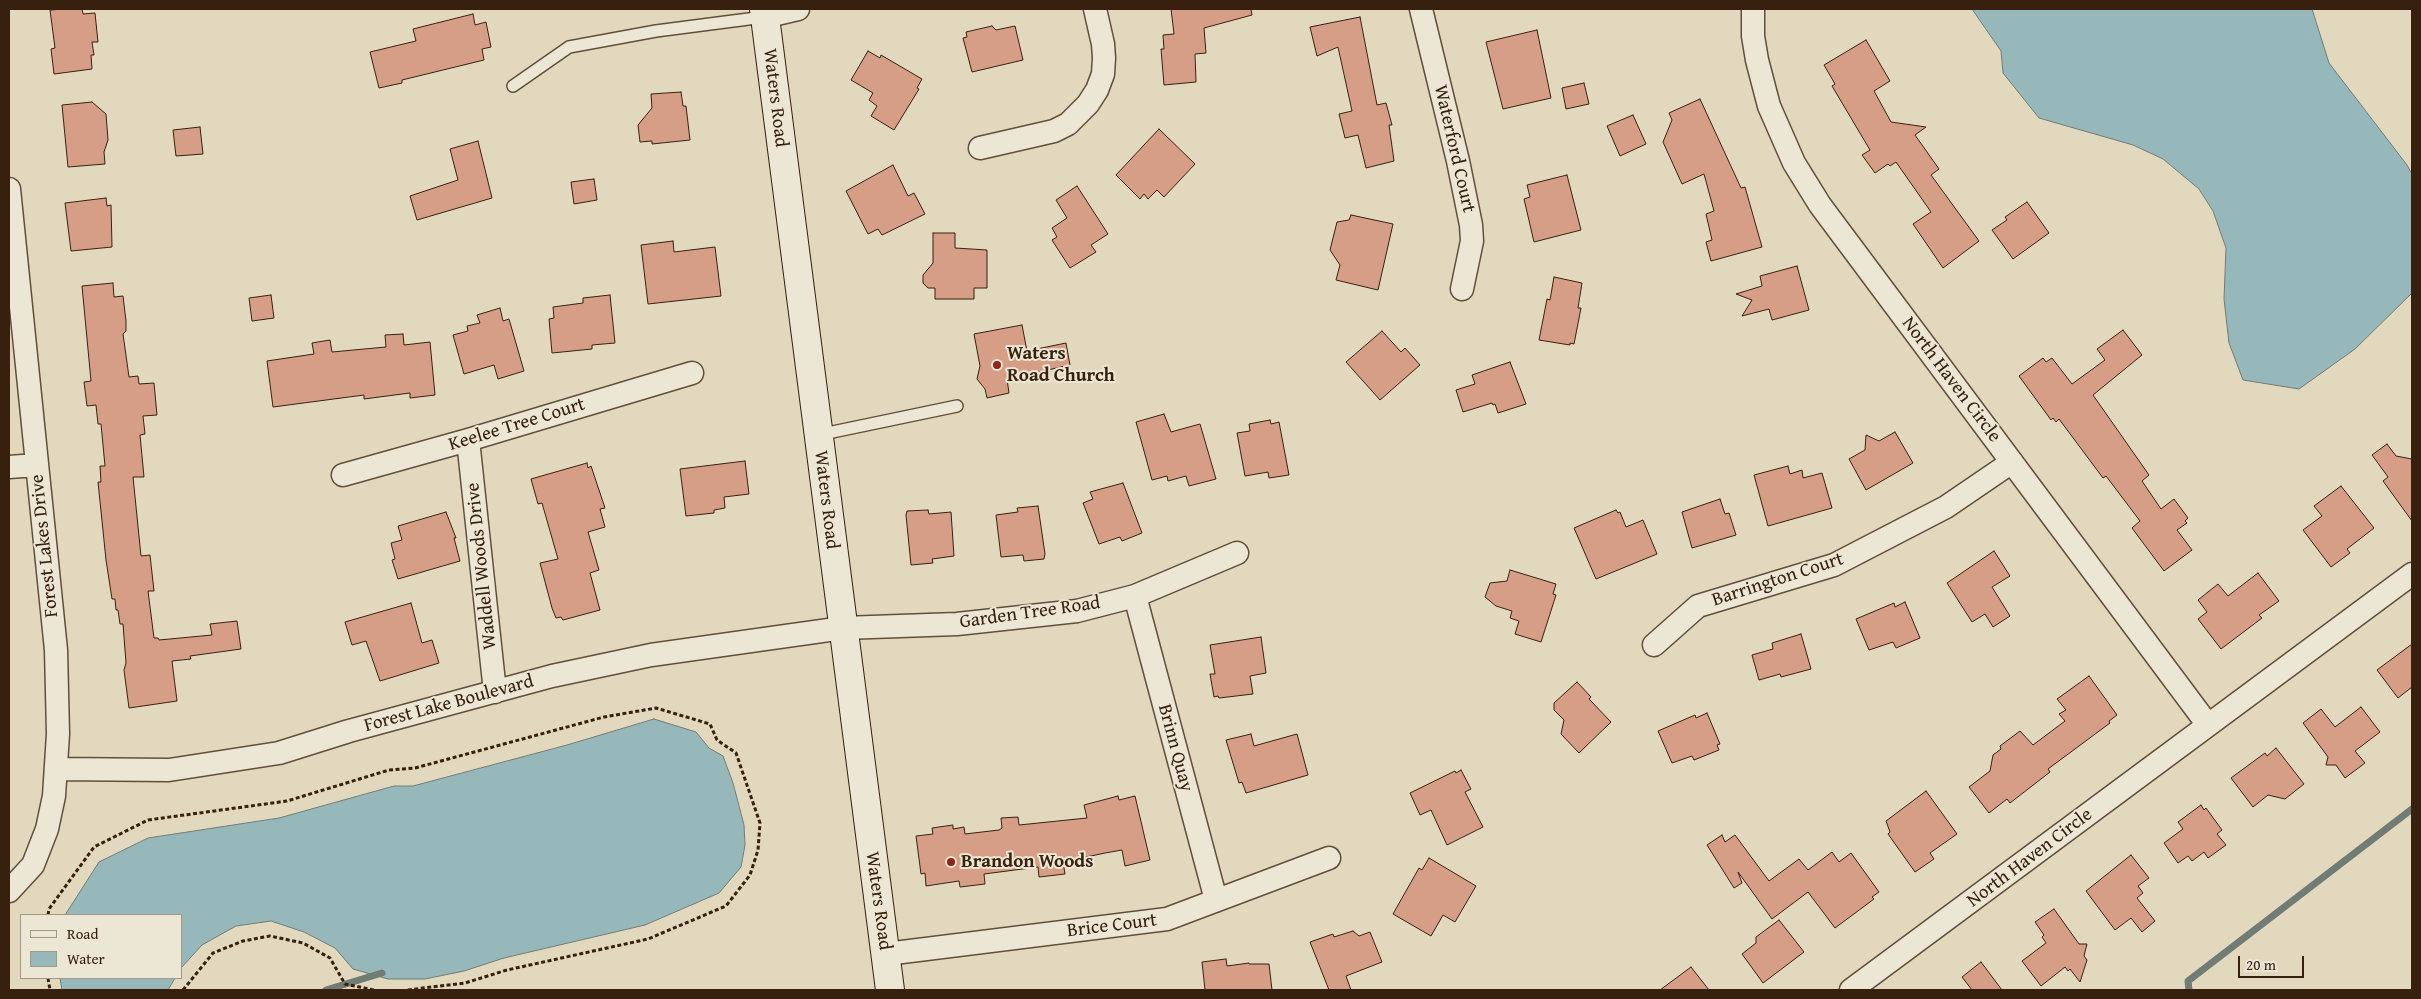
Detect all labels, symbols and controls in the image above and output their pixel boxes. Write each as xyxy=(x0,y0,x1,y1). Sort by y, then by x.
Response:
street label: Waters Road xyxy=(758,47,792,149)
street label: Waterford Court xyxy=(1428,83,1480,215)
street label: North Haven Circle xyxy=(1896,313,2006,447)
place label: Waters Road Church xyxy=(1007,343,1115,387)
marker: Waters Road Church xyxy=(991,359,1003,371)
street label: Keelee Tree Court xyxy=(446,393,588,457)
street label: Waters Road xyxy=(809,449,843,551)
street label: Forest Lakes Drive xyxy=(26,473,64,619)
street label: Waddell Woods Drive xyxy=(462,481,502,651)
street label: Barrington Court xyxy=(1709,548,1847,612)
street label: Garden Tree Road xyxy=(958,592,1102,634)
street label: Forest Lake Boulevard xyxy=(362,670,536,738)
street label: Brinn Quay xyxy=(1152,702,1198,794)
street label: North Haven Circle xyxy=(1963,803,2097,913)
street label: Waters Road xyxy=(860,850,896,952)
place label: Brandon Woods xyxy=(961,851,1093,873)
marker: Brandon Woods xyxy=(945,856,957,868)
street label: Brice Court xyxy=(1066,909,1158,943)
legend xyxy=(20,914,182,979)
text: Road xyxy=(67,923,98,944)
scale bar xyxy=(2241,946,2307,978)
text: Water xyxy=(67,948,105,969)
text: 20 m xyxy=(2246,954,2276,975)

